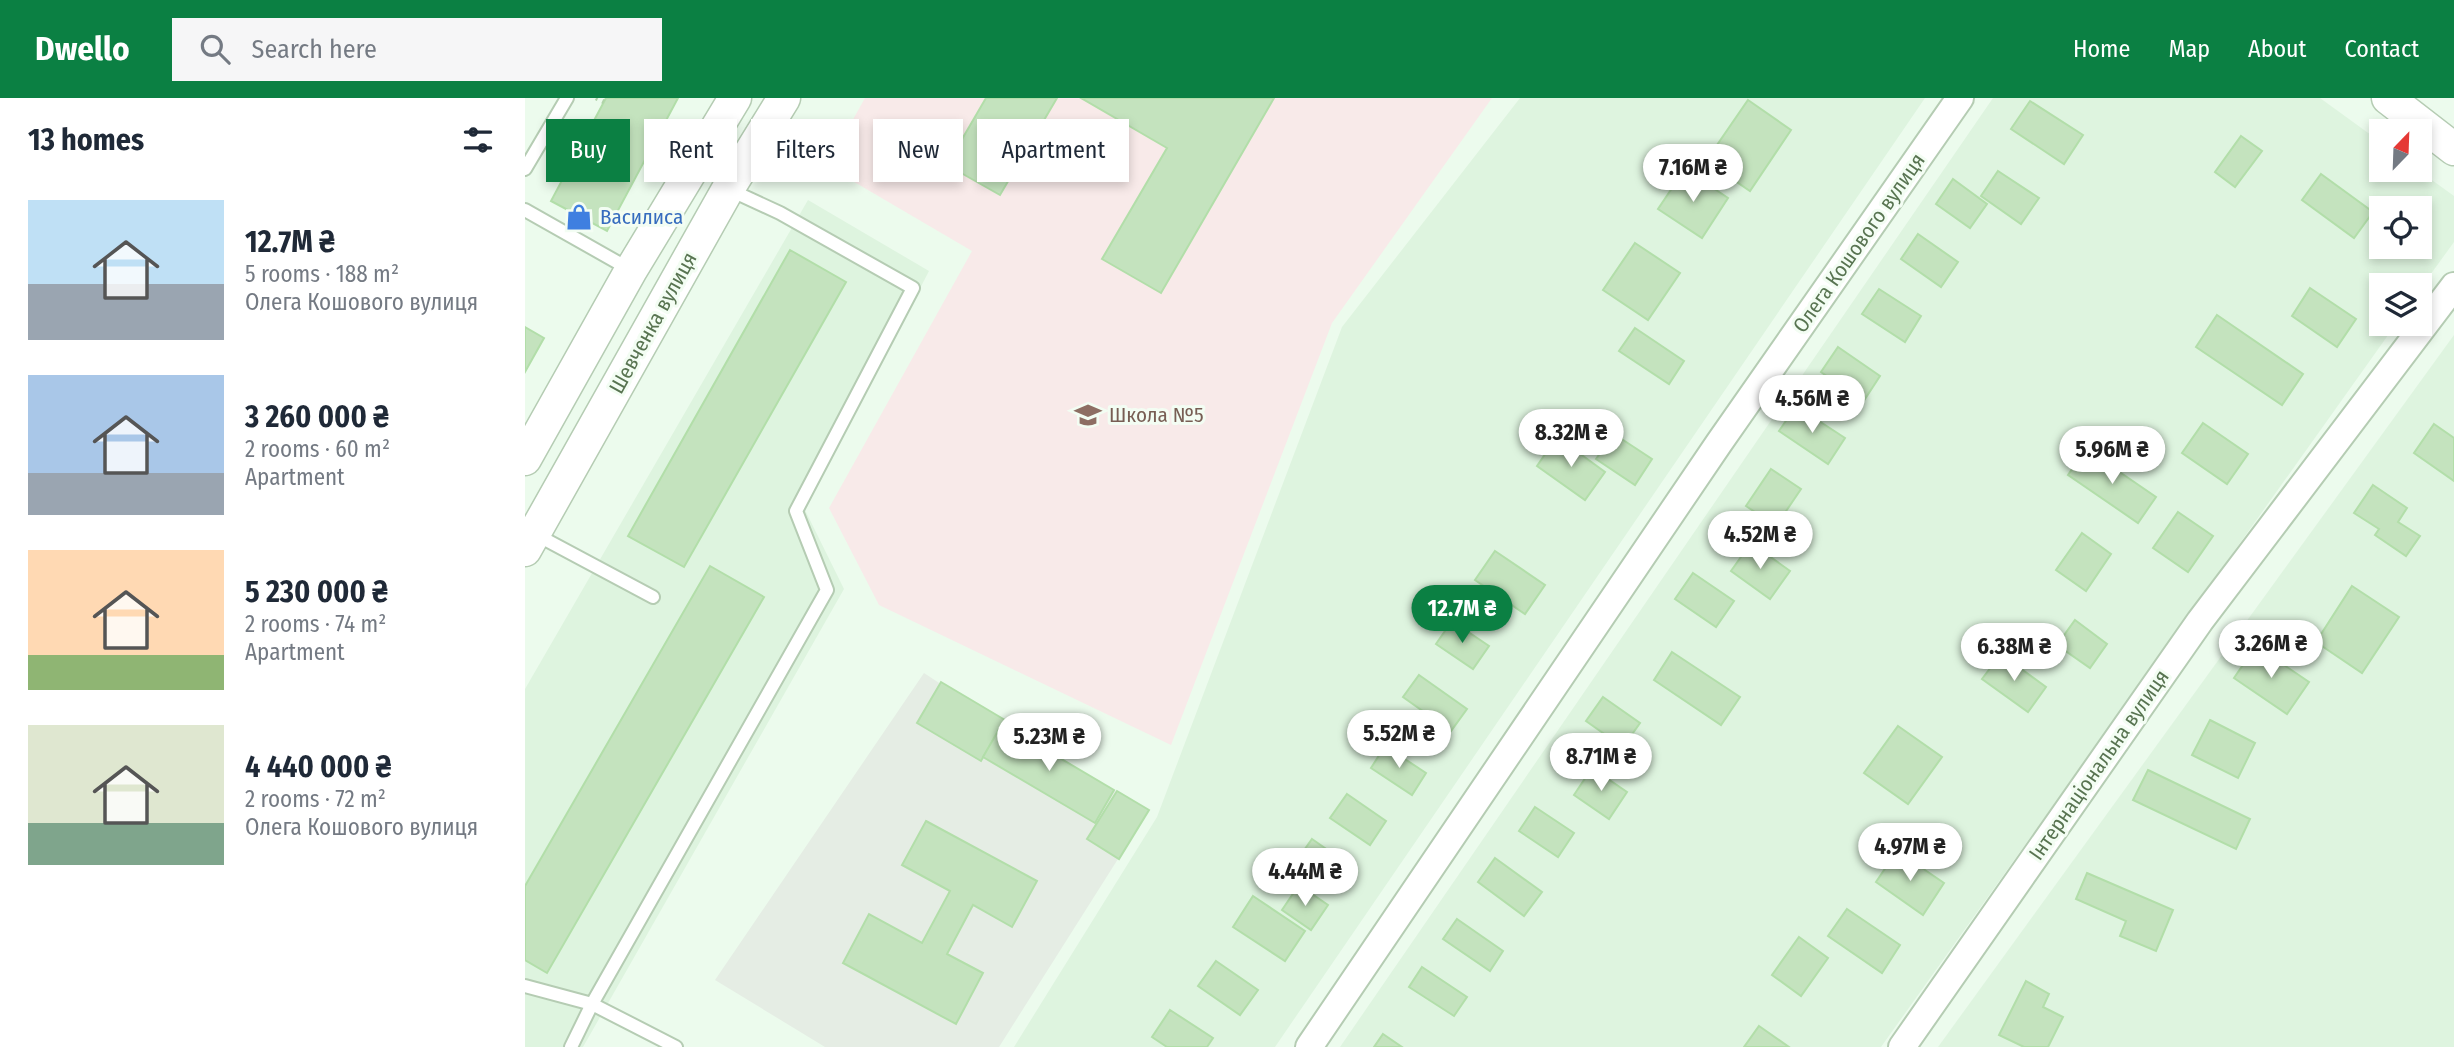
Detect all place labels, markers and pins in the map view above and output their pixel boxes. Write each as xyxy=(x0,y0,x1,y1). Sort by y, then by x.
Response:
pin: 7.16M ₴ xyxy=(1628,144,1758,204)
shop icon: Василиса xyxy=(564,202,594,232)
place label: Василиса xyxy=(600,204,683,230)
pin: 4.56M ₴ xyxy=(1747,376,1877,435)
school or university icon: Школа №5 xyxy=(1073,400,1103,430)
place label: Школа №5 xyxy=(1109,402,1204,428)
pin: 8.32M ₴ xyxy=(1506,410,1636,469)
pin: 5.96M ₴ xyxy=(2047,426,2177,486)
pin: 4.52M ₴ xyxy=(1695,512,1825,571)
pin: 12.7M ₴ xyxy=(1397,586,1527,645)
pin: 3.26M ₴ xyxy=(2206,620,2336,680)
pin: 6.38M ₴ xyxy=(1949,624,2079,683)
pin: 5.52M ₴ xyxy=(1334,710,1464,770)
pin: 5.23M ₴ xyxy=(984,714,1114,773)
pin: 8.71M ₴ xyxy=(1536,734,1666,793)
pin: 4.97M ₴ xyxy=(1845,824,1975,883)
pin: 4.44M ₴ xyxy=(1240,848,1370,908)

